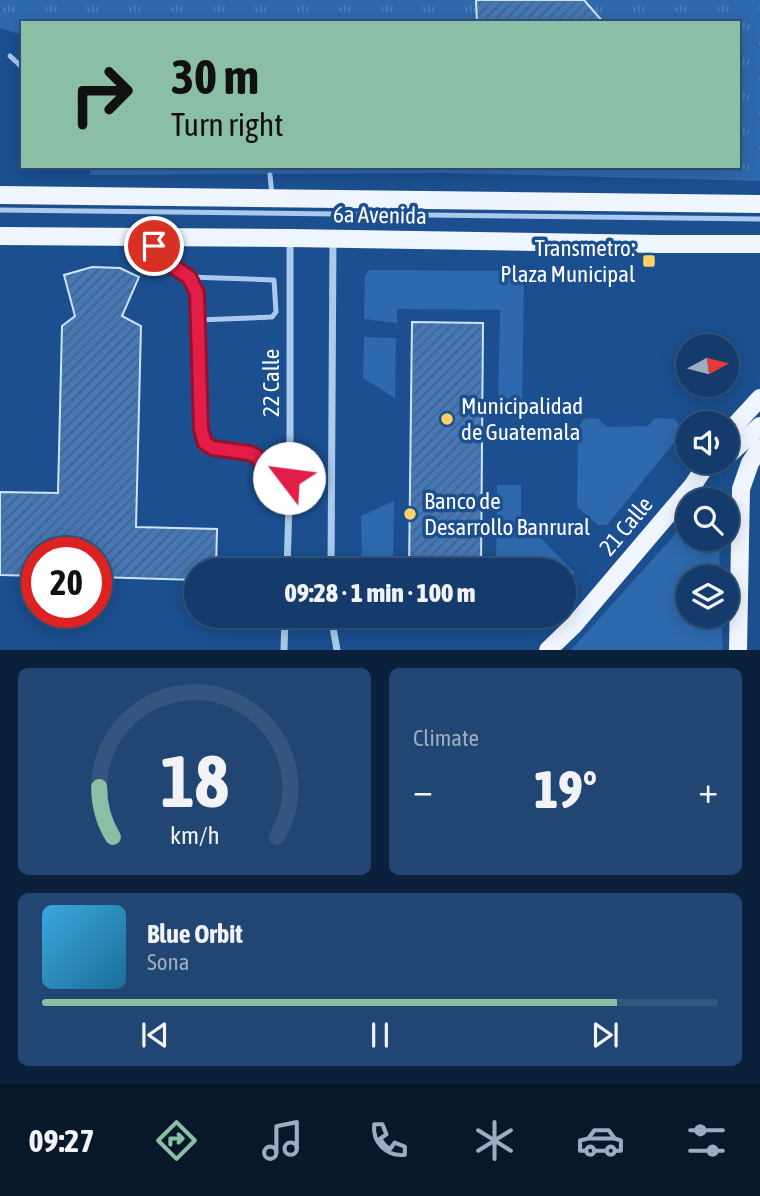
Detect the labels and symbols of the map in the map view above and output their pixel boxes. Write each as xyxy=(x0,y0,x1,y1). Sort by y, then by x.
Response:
street label: 6a Avenida xyxy=(333,201,427,229)
pin xyxy=(124,216,184,276)
place label: Transmetro: Plaza Municipal xyxy=(500,235,635,287)
marker: Transmetro: Plaza Municipal xyxy=(641,253,657,269)
north arrow xyxy=(676,334,738,397)
street label: 22 Calle xyxy=(258,349,284,417)
place label: Municipalidad de Guatemala xyxy=(461,393,583,445)
marker: Municipalidad de Guatemala xyxy=(439,411,455,427)
position arrow xyxy=(252,441,326,515)
place label: Banco de Desarrollo Banrural xyxy=(424,488,590,540)
street label: 21 Calle xyxy=(594,492,658,560)
marker: Banco de Desarrollo Banrural xyxy=(402,506,418,522)
speed limit sign: 20 xyxy=(21,537,112,628)

